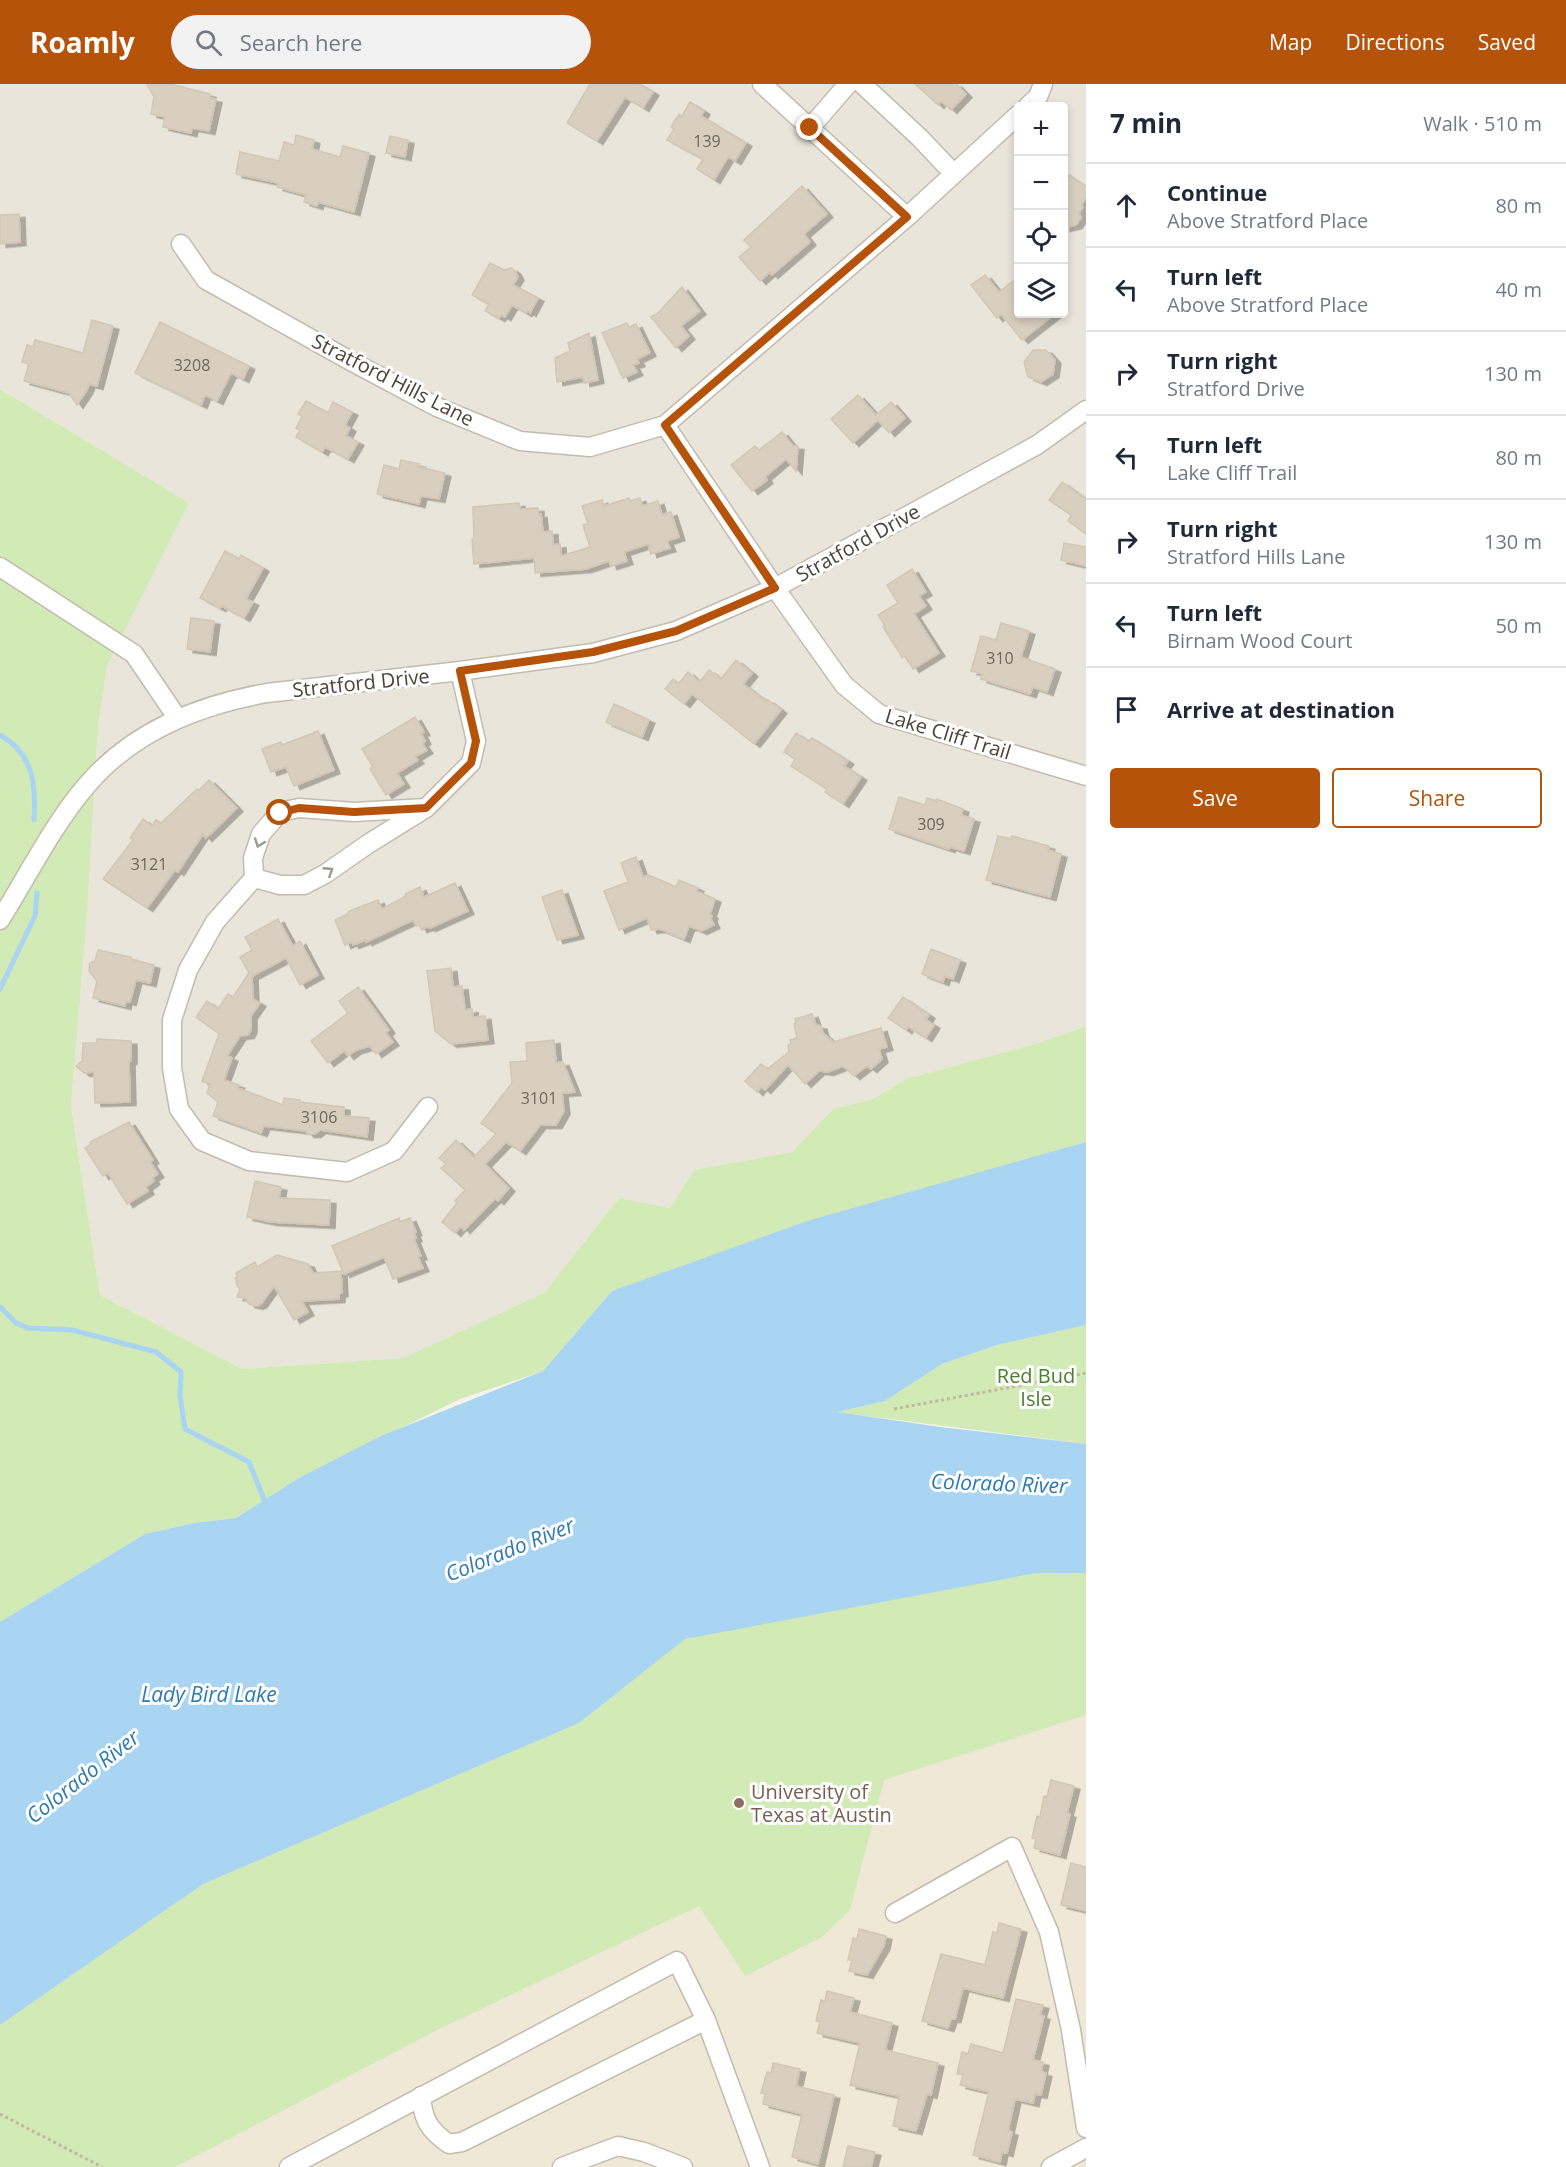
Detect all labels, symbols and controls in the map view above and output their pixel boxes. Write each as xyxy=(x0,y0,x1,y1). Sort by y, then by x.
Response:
search box xyxy=(171,15,591,69)
text: Roamly xyxy=(30,23,135,61)
icon: search xyxy=(192,26,225,59)
text: Search here xyxy=(240,27,362,57)
text: Map xyxy=(1269,28,1312,56)
text: Directions xyxy=(1345,28,1445,56)
text: Saved xyxy=(1478,28,1536,56)
map controls xyxy=(1014,102,1068,318)
button: + xyxy=(1014,102,1068,156)
text: 7 min xyxy=(1110,105,1182,141)
text: Walk · 510 m xyxy=(1423,110,1542,137)
route end xyxy=(796,114,822,140)
house number: 139 xyxy=(693,130,721,152)
button: − xyxy=(1014,156,1068,210)
text: Continue xyxy=(1167,177,1267,207)
icon: ahead xyxy=(1110,189,1143,222)
text: 80 m xyxy=(1495,192,1542,219)
text: Above Stratford Place xyxy=(1167,207,1368,234)
button: locate xyxy=(1014,210,1068,264)
text: Turn left xyxy=(1167,261,1262,291)
button: layers xyxy=(1014,264,1068,318)
icon: left xyxy=(1110,273,1143,306)
text: 40 m xyxy=(1495,276,1542,303)
text: Above Stratford Place xyxy=(1167,291,1368,318)
street label: Stratford Hills Lane xyxy=(308,327,479,432)
text: Turn right xyxy=(1167,345,1278,375)
house number: 3208 xyxy=(174,354,210,376)
icon: right xyxy=(1110,357,1143,390)
text: 130 m xyxy=(1484,360,1542,387)
text: Stratford Drive xyxy=(1167,375,1305,402)
text: Turn left xyxy=(1167,429,1262,459)
icon: left xyxy=(1110,441,1143,474)
text: 80 m xyxy=(1495,444,1542,471)
text: Lake Cliff Trail xyxy=(1167,459,1297,486)
street label: Stratford Drive xyxy=(791,497,925,588)
text: Turn right xyxy=(1167,513,1278,543)
icon: right xyxy=(1110,525,1143,558)
text: 130 m xyxy=(1484,528,1542,555)
text: Stratford Hills Lane xyxy=(1167,543,1346,570)
text: Turn left xyxy=(1167,597,1262,627)
icon: left xyxy=(1110,609,1143,642)
text: 50 m xyxy=(1495,612,1542,639)
text: Birnam Wood Court xyxy=(1167,627,1352,654)
house number: 310 xyxy=(986,647,1014,669)
street label: Stratford Drive xyxy=(291,662,431,703)
icon: arrive xyxy=(1110,693,1143,726)
text: Arrive at destination xyxy=(1167,694,1395,724)
street label: Lake Cliff Trail xyxy=(882,702,1014,765)
button: Save xyxy=(1110,768,1320,828)
button: Share xyxy=(1332,768,1542,828)
route start xyxy=(266,799,292,825)
house number: 309 xyxy=(917,813,945,835)
one-way arrow xyxy=(253,837,266,847)
house number: 3121 xyxy=(131,853,167,875)
one-way arrow xyxy=(322,867,333,878)
house number: 3101 xyxy=(521,1087,557,1109)
house number: 3106 xyxy=(301,1106,337,1128)
park label: Red Bud Isle xyxy=(997,1362,1075,1412)
water label: Colorado River xyxy=(930,1467,1068,1499)
water label: Colorado River xyxy=(441,1510,579,1588)
water label: Lady Bird Lake xyxy=(141,1680,277,1708)
water label: Colorado River xyxy=(20,1723,145,1829)
place label: University of Texas at Austin xyxy=(751,1778,892,1828)
marker: University of Texas at Austin xyxy=(732,1796,746,1810)

